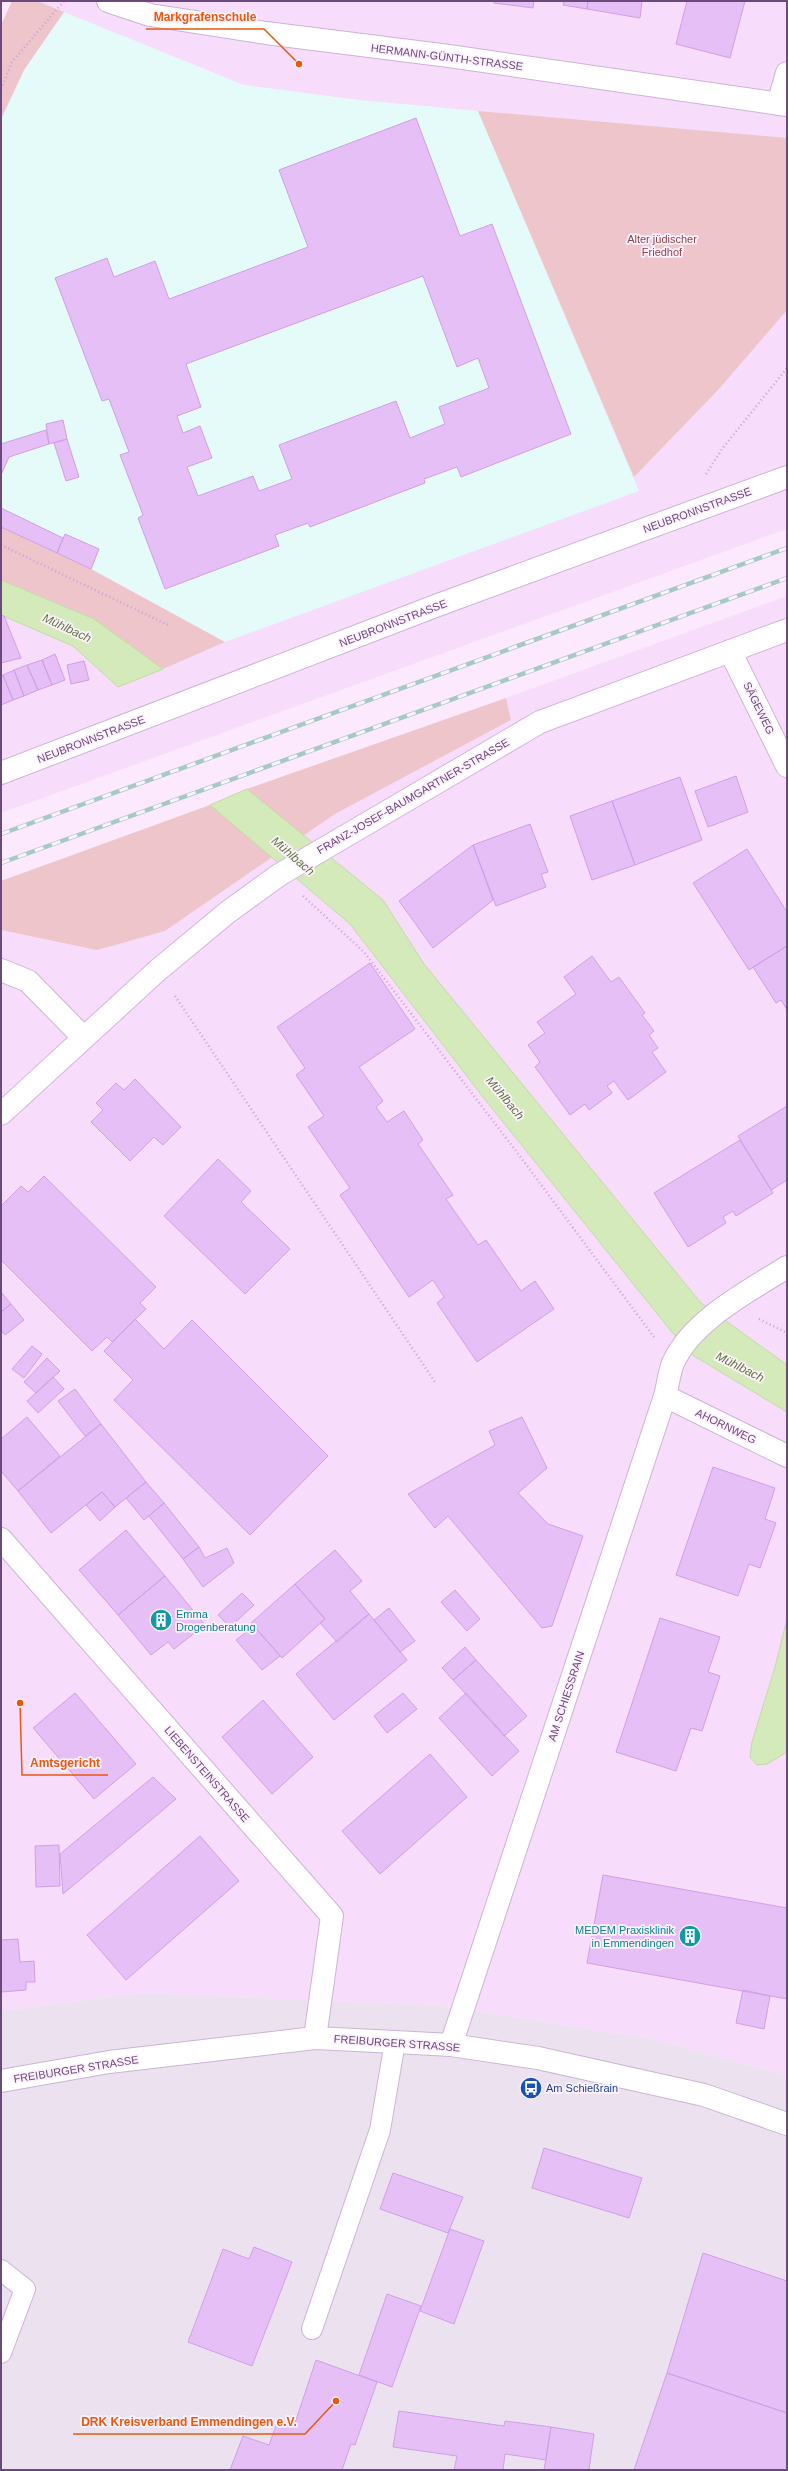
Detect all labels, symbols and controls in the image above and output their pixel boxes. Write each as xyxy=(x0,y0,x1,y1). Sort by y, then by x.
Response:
callout: Markgrafenschule xyxy=(146,5,264,29)
text: Markgrafenschule xyxy=(154,10,257,24)
street label: HERMANN-GÜNTH-STRASSE xyxy=(370,42,524,72)
park label: Alter jüdischer Friedhof xyxy=(627,233,697,258)
street label: NEUBRONNSTRASSE xyxy=(641,485,753,535)
street label: NEUBRONNSTRASSE xyxy=(337,597,449,649)
water label: Mühlbach xyxy=(40,611,94,645)
street label: SÄGEWEG xyxy=(741,680,777,736)
street label: NEUBRONNSTRASSE xyxy=(35,713,147,765)
street label: FRANZ-JOSEF-BAUMGARTNER-STRASSE xyxy=(315,736,511,856)
water label: Mühlbach xyxy=(269,834,317,879)
water label: Mühlbach xyxy=(483,1074,527,1123)
water label: Mühlbach xyxy=(714,1349,767,1385)
street label: AHORNWEG xyxy=(694,1406,758,1446)
building icon: Emma Drogenberatung xyxy=(148,1607,174,1633)
place label: Emma Drogenberatung xyxy=(176,1608,256,1633)
street label: AM SCHIESSRAIN xyxy=(546,1649,586,1743)
street label: LIEBENSTEINSTRASSE xyxy=(162,1724,252,1824)
callout: Amtsgericht xyxy=(22,1751,108,1775)
text: Amtsgericht xyxy=(30,1756,100,1770)
building icon: MEDEM Praxisklinik in Emmendingen xyxy=(677,1923,703,1949)
place label: MEDEM Praxisklinik in Emmendingen xyxy=(575,1924,674,1949)
street label: FREIBURGER STRASSE xyxy=(333,2033,461,2053)
street label: FREIBURGER STRASSE xyxy=(13,2053,139,2085)
bus stop icon: Am Schießrain xyxy=(518,2075,544,2101)
place label: Am Schießrain xyxy=(546,2082,618,2094)
callout: DRK Kreisverband Emmendingen e.V. xyxy=(73,2410,305,2434)
text: DRK Kreisverband Emmendingen e.V. xyxy=(81,2415,297,2429)

